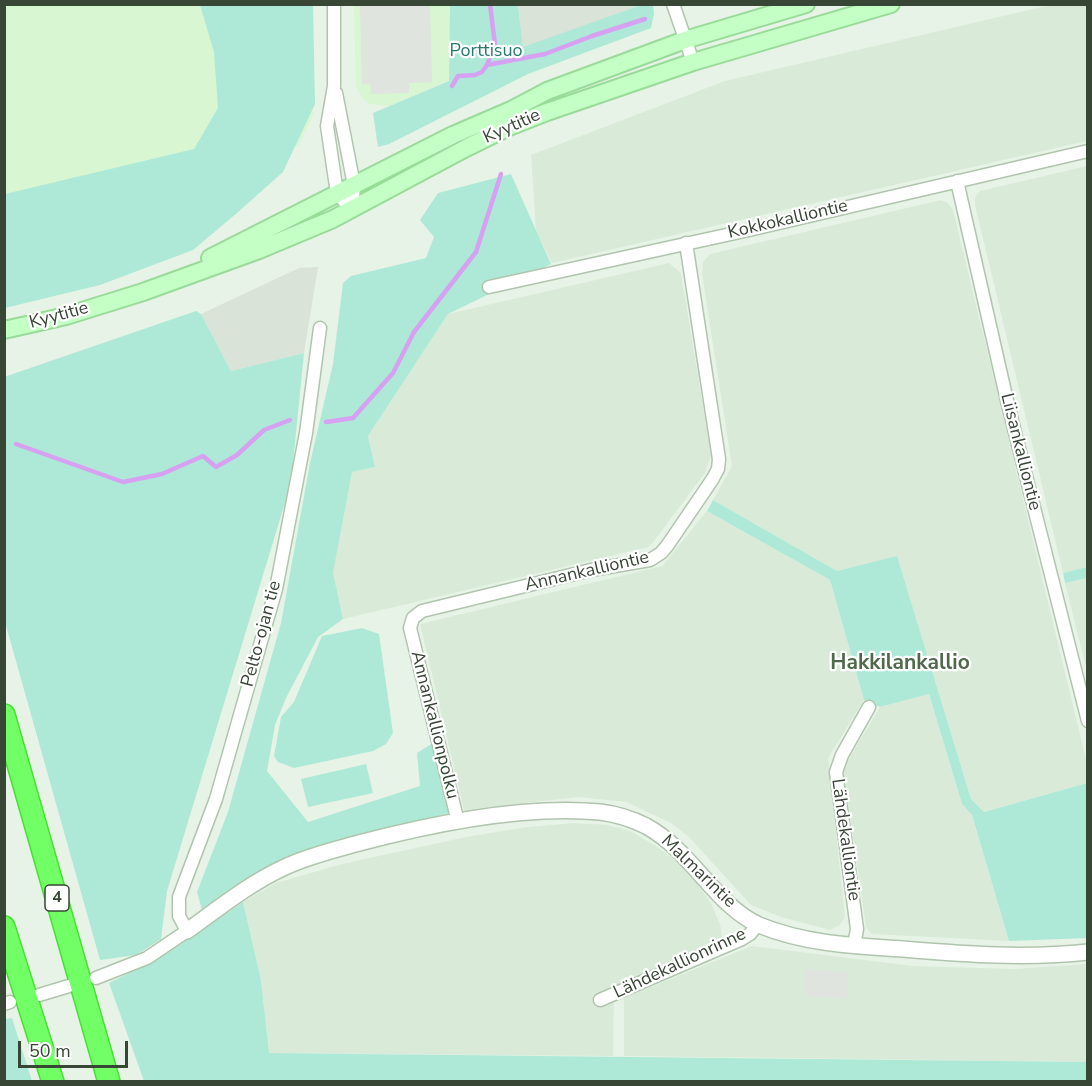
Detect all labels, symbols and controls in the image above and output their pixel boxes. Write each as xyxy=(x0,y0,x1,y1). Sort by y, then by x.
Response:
park label: Porttisuo xyxy=(449,41,523,63)
street label: Kyytitie xyxy=(480,105,544,149)
street label: Kokkokalliontie xyxy=(726,196,850,244)
street label: Kyytitie xyxy=(27,298,91,334)
street label: Liisankalliontie xyxy=(995,391,1045,513)
street label: Annankalliontie xyxy=(523,547,651,597)
street label: Pelto-ojan tie xyxy=(237,579,287,689)
street label: Annankallionpolku xyxy=(405,649,463,801)
district label: Hakkilankallio xyxy=(830,651,970,677)
street label: Lähdekalliontie xyxy=(826,778,864,902)
street label: Malmarintie xyxy=(656,831,740,913)
road number: 4 xyxy=(45,885,69,911)
street label: Lähdekallionrinne xyxy=(610,924,750,1004)
scale bar xyxy=(21,1029,130,1067)
text: 50 m xyxy=(29,1039,71,1063)

